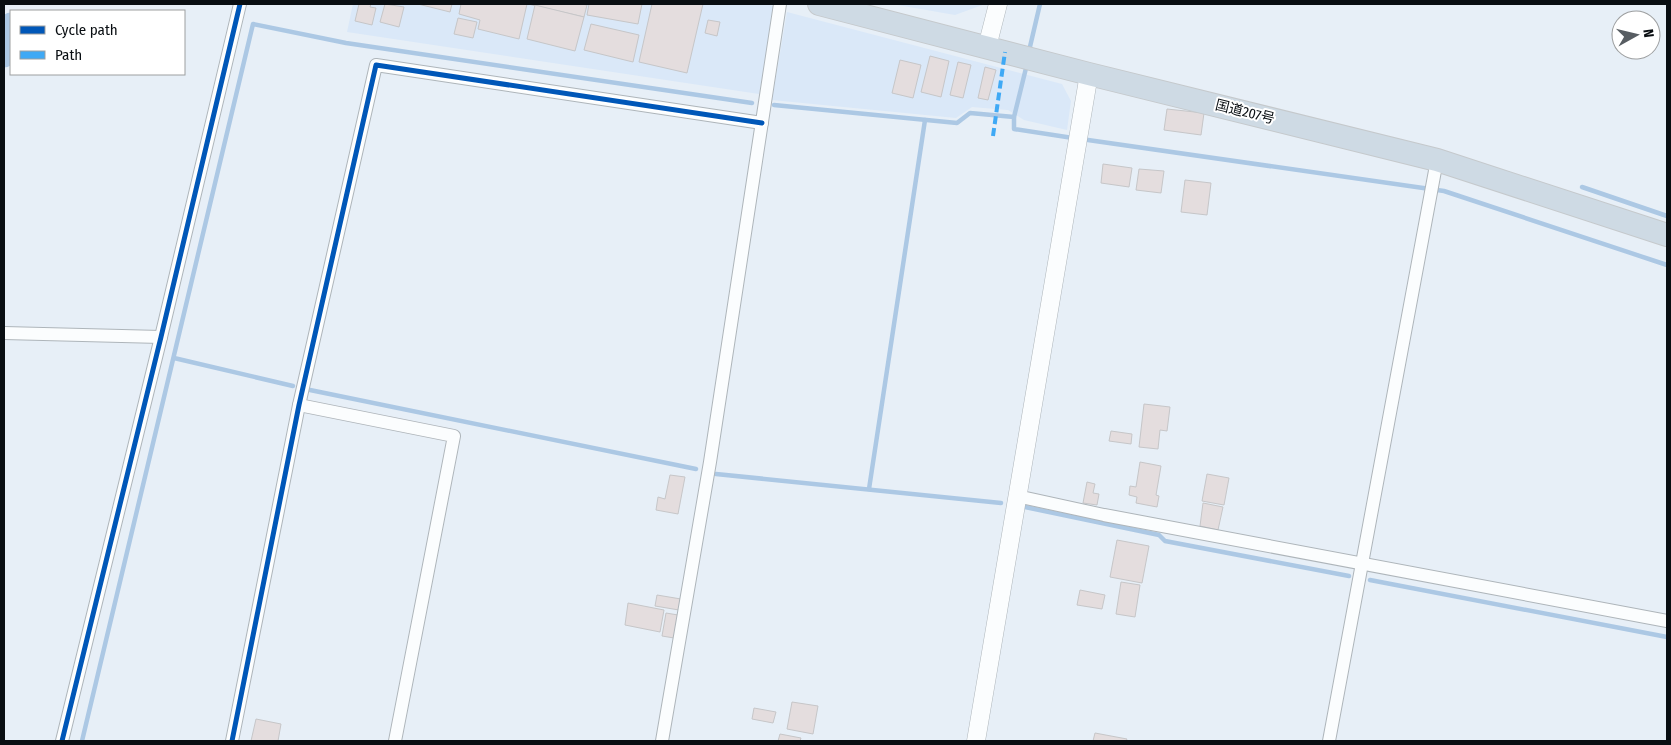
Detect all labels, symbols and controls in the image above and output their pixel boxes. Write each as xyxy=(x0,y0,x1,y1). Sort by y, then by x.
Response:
legend xyxy=(10,10,185,75)
north arrow xyxy=(1611,10,1661,60)
text: Cycle path xyxy=(55,21,118,39)
text: N xyxy=(1639,28,1657,39)
text: Path xyxy=(55,46,82,64)
street label: 国道207号 xyxy=(1213,96,1277,128)

